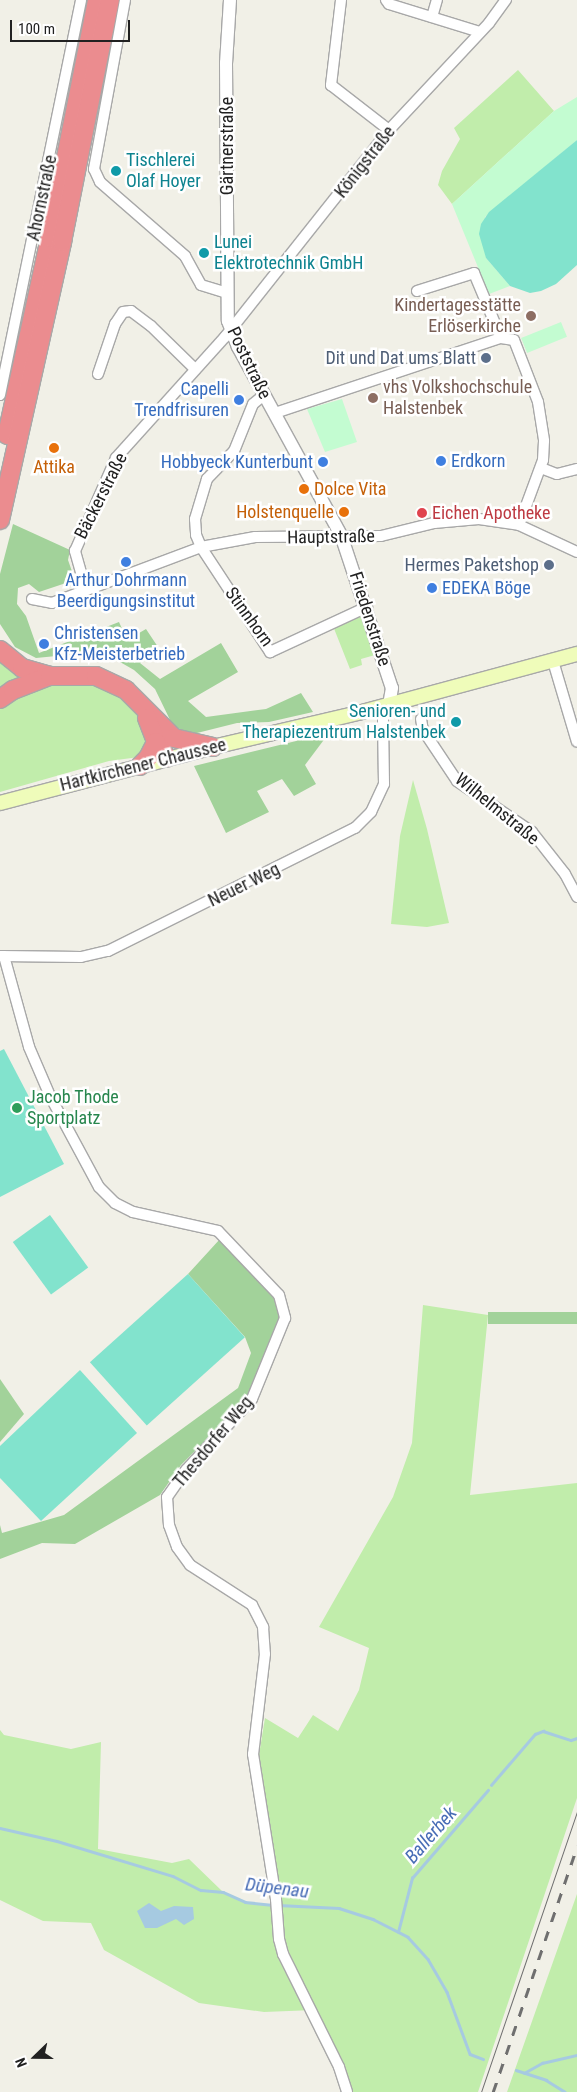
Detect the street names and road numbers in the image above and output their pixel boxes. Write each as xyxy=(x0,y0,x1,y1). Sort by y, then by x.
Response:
street label: Gärtnerstraße xyxy=(216,97,238,195)
street label: Königstraße xyxy=(330,122,400,202)
street label: Ahornstraße xyxy=(22,153,62,243)
street label: Poststraße xyxy=(222,323,276,403)
street label: Bäckerstraße xyxy=(70,449,132,543)
street label: Hauptstraße xyxy=(287,525,375,549)
street label: Friedenstraße xyxy=(345,569,395,669)
street label: Stinnhorn xyxy=(220,583,278,651)
street label: Hartkirchener Chaussee xyxy=(58,734,228,796)
street label: Wilhelmstraße xyxy=(451,769,543,849)
street label: Neuer Weg xyxy=(205,858,283,912)
street label: Thesdorfer Weg xyxy=(169,1392,257,1492)

